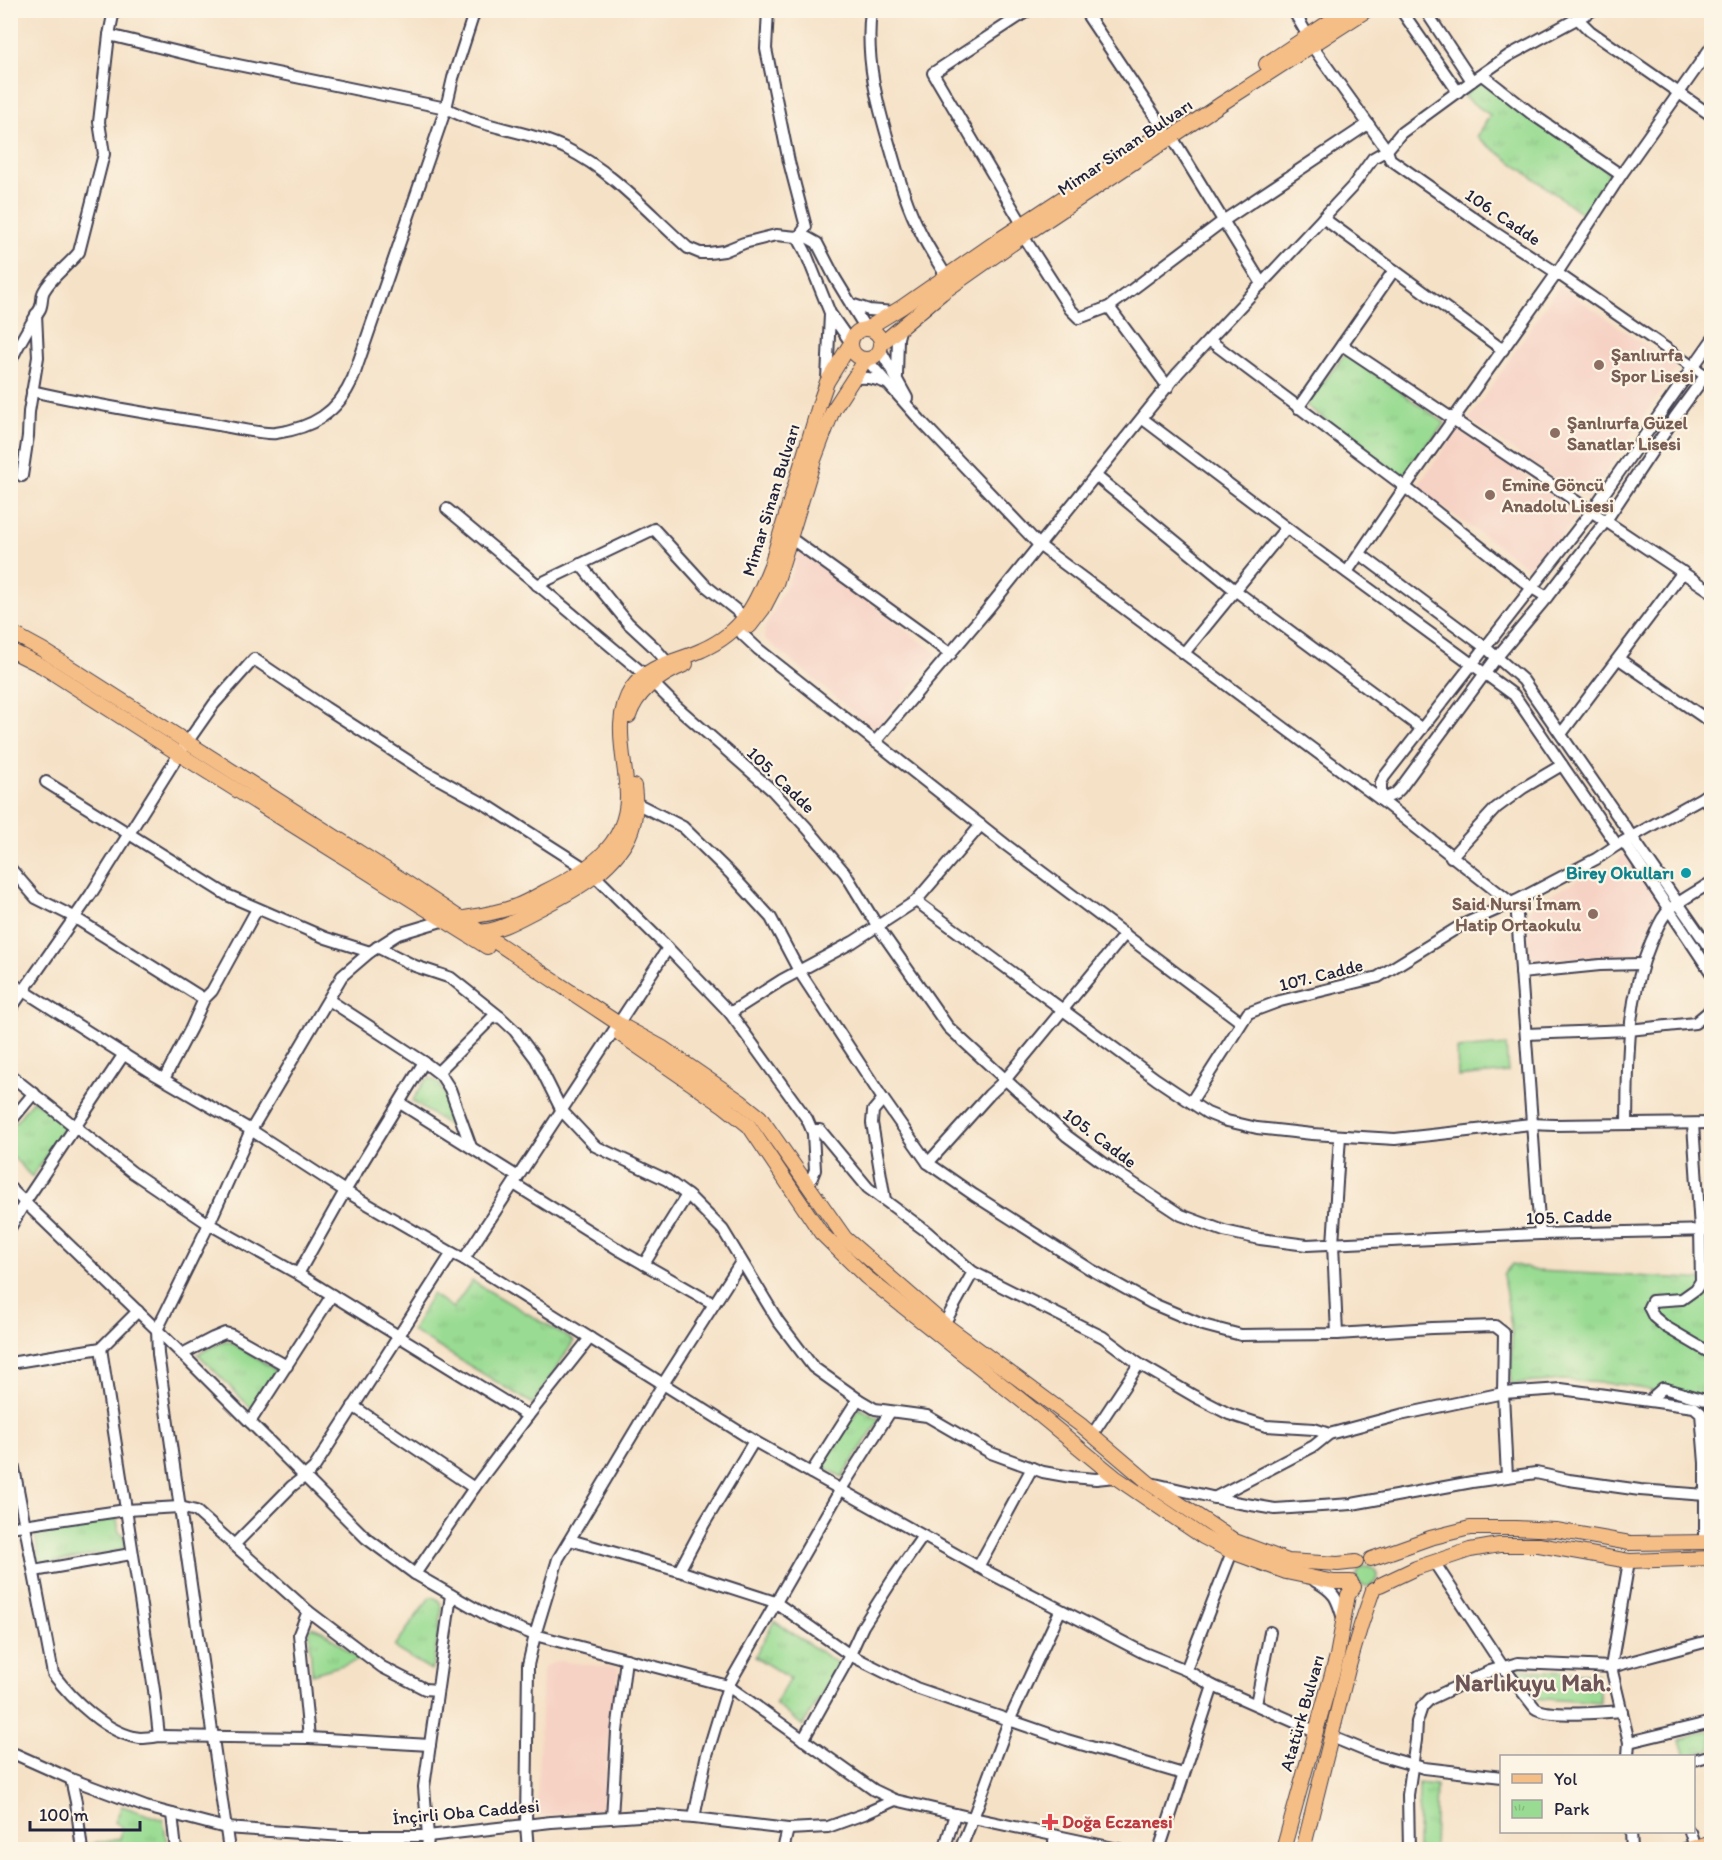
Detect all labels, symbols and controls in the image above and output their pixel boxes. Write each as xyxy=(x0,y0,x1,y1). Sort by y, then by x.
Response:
street label: Mimar Sinan Bulvarı xyxy=(1053,94,1197,200)
street label: 106. Cadde xyxy=(1461,184,1545,250)
place label: Şanlıurfa Spor Lisesi xyxy=(1611,344,1694,387)
marker: Şanlıurfa Spor Lisesi xyxy=(1592,358,1606,372)
place label: Şanlıurfa Güzel Sanatlar Lisesi xyxy=(1567,412,1689,455)
street label: Mimar Sinan Bulvarı xyxy=(737,421,805,579)
marker: Şanlıurfa Güzel Sanatlar Lisesi xyxy=(1548,426,1562,440)
place label: Emine Göncü Anadolu Lisesi xyxy=(1501,474,1614,517)
marker: Emine Göncü Anadolu Lisesi xyxy=(1483,488,1497,502)
street label: 105. Cadde xyxy=(742,742,820,818)
place label: Birey Okulları xyxy=(1566,862,1674,884)
marker: Birey Okulları xyxy=(1679,866,1693,880)
place label: Said Nursi İmam Hatip Ortaokulu xyxy=(1452,893,1582,936)
marker: Said Nursi İmam Hatip Ortaokulu xyxy=(1586,907,1600,921)
street label: 107. Cadde xyxy=(1277,954,1365,996)
street label: 105. Cadde xyxy=(1059,1103,1141,1173)
street label: 105. Cadde xyxy=(1525,1204,1613,1230)
street label: Atatürk Bulvarı xyxy=(1275,1652,1329,1774)
district label: Narlıkuyu Mah. xyxy=(1455,1668,1611,1698)
legend xyxy=(1500,1755,1695,1833)
text: Yol xyxy=(1554,1768,1577,1790)
scale bar xyxy=(30,1794,140,1832)
street label: İnçirli Oba Caddesi xyxy=(391,1795,541,1829)
text: Park xyxy=(1554,1798,1589,1820)
text: 100 m xyxy=(39,1804,89,1826)
place label: Doğa Eczanesi xyxy=(1062,1811,1173,1833)
marker: Doğa Eczanesi xyxy=(1043,1815,1057,1829)

